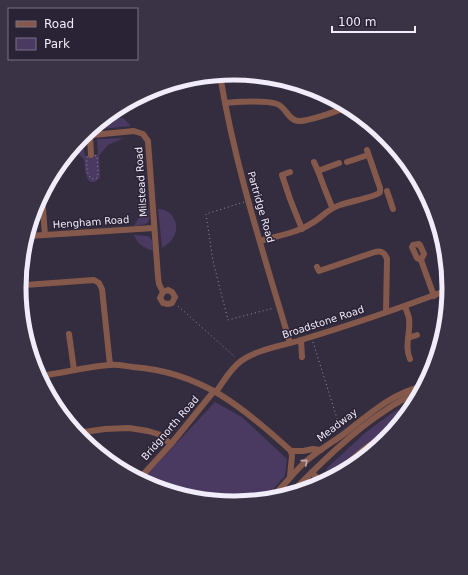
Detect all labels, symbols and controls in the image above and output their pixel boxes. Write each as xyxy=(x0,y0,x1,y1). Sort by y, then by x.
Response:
legend xyxy=(8,8,138,60)
scale bar xyxy=(332,8,415,34)
text: 100 m xyxy=(338,15,376,29)
text: Road xyxy=(44,17,74,31)
text: Park xyxy=(44,37,70,51)
street label: Milstead Road xyxy=(133,147,149,217)
street label: Partridge Road xyxy=(246,170,276,244)
street label: Hengham Road xyxy=(52,214,130,230)
street label: Broadstone Road xyxy=(281,304,365,340)
street label: Bridgnorth Road xyxy=(139,394,201,462)
street label: Meadway xyxy=(315,406,359,444)
one-way arrow xyxy=(301,460,308,467)

